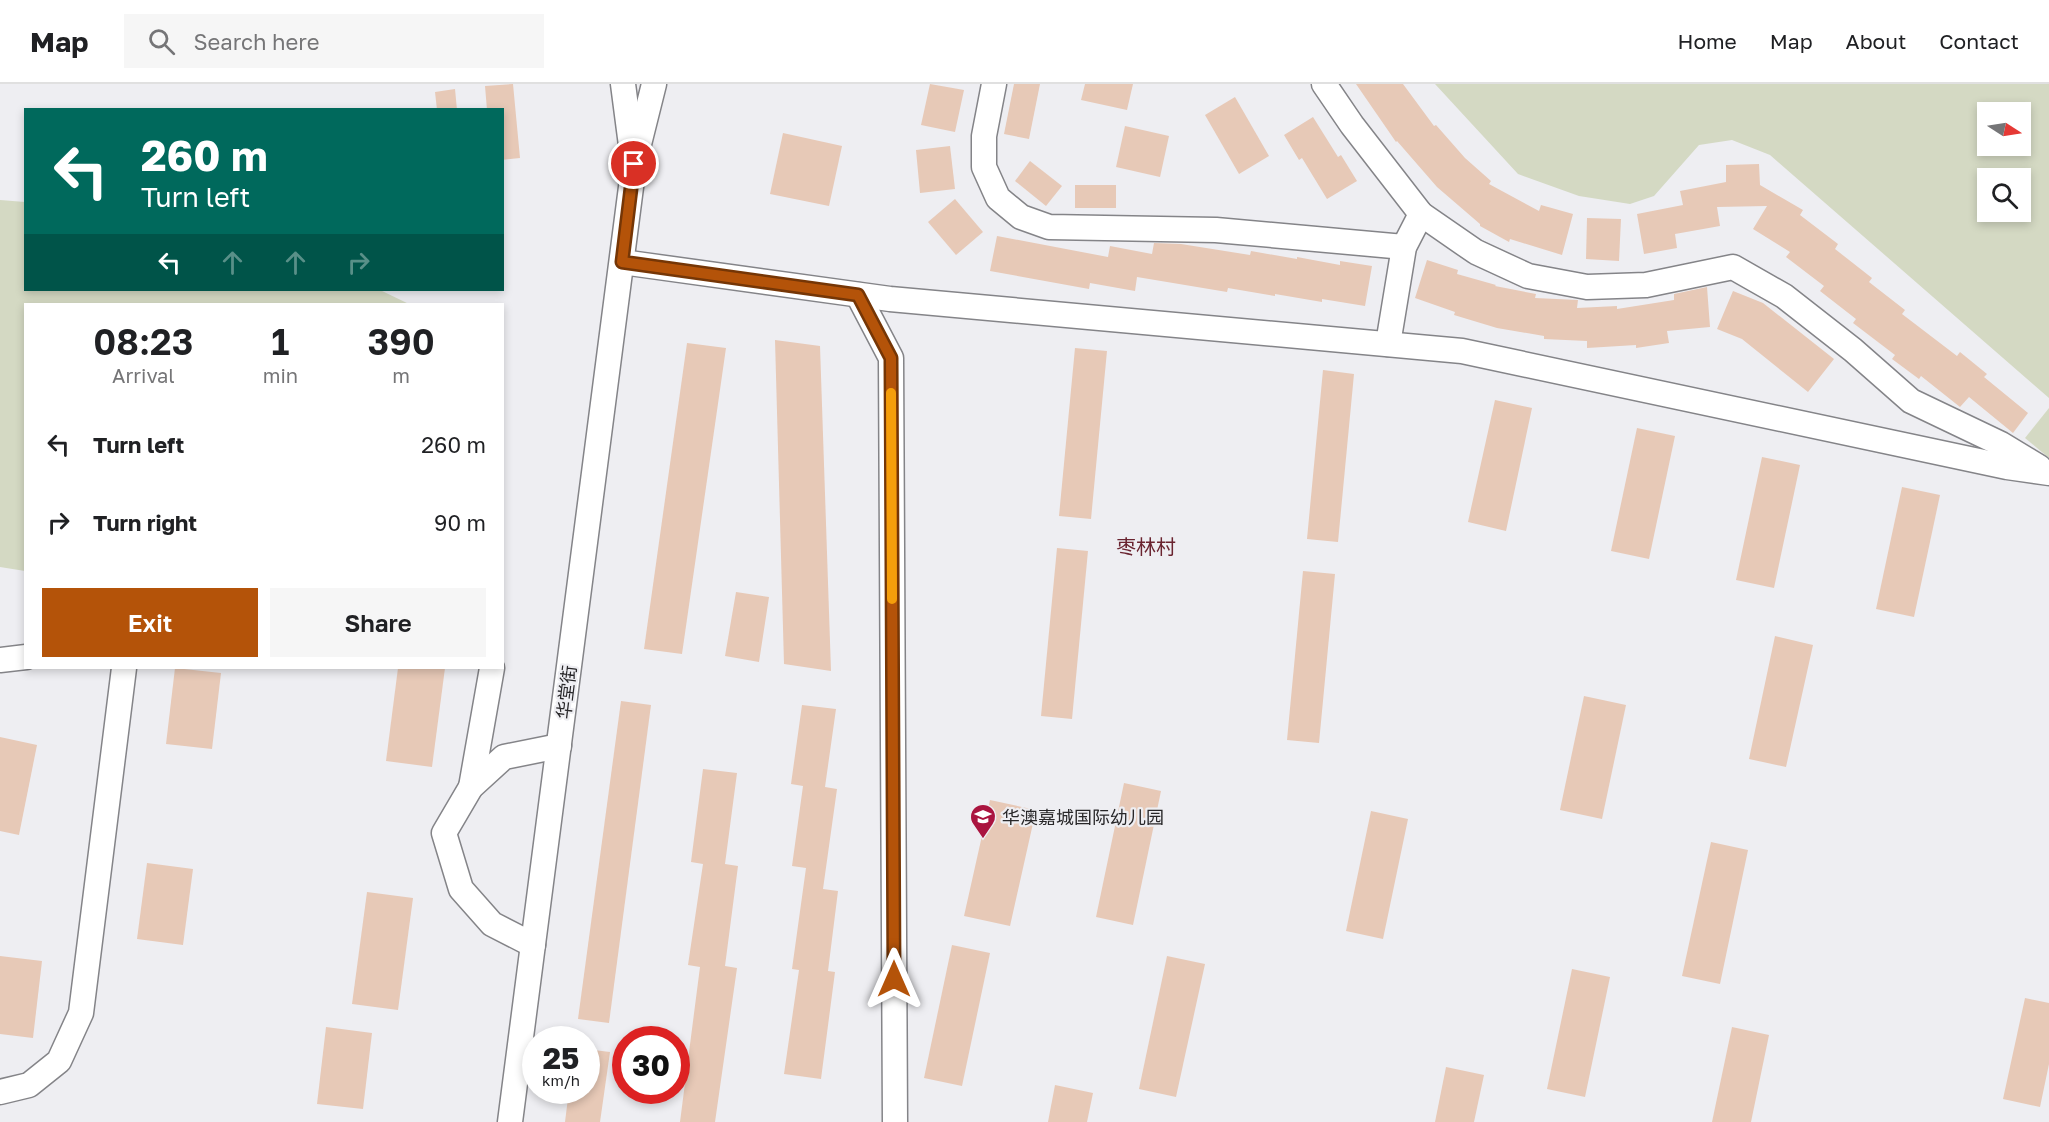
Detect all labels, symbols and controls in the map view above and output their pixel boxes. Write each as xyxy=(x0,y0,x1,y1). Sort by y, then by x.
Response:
search box xyxy=(124,14,544,68)
text: Map xyxy=(30,25,88,58)
icon: search xyxy=(145,25,178,58)
text: Search here xyxy=(193,28,319,55)
text: Home xyxy=(1677,28,1737,54)
text: Map xyxy=(1770,28,1813,54)
text: About xyxy=(1846,28,1906,54)
text: Contact xyxy=(1939,28,2019,54)
north arrow xyxy=(1977,102,2031,156)
map controls xyxy=(1977,102,2031,222)
text: 260 m xyxy=(141,130,268,180)
icon: left xyxy=(42,132,120,210)
pin xyxy=(608,138,659,189)
icon: arrive xyxy=(617,147,650,180)
button: search xyxy=(1977,168,2031,222)
text: Turn left xyxy=(141,181,250,213)
icon: left xyxy=(153,246,186,279)
icon: ahead xyxy=(216,246,249,279)
icon: ahead xyxy=(279,246,312,279)
icon: right xyxy=(342,246,375,279)
text: 08:23 xyxy=(93,320,193,363)
text: 1 xyxy=(271,320,290,363)
text: 390 xyxy=(367,320,435,363)
text: Arrival xyxy=(112,363,175,387)
text: min xyxy=(263,363,298,387)
text: m xyxy=(392,363,410,387)
icon: left xyxy=(42,428,75,461)
text: Turn left xyxy=(93,431,184,458)
text: 260 m xyxy=(421,431,486,458)
icon: right xyxy=(42,506,75,539)
text: Turn right xyxy=(93,509,197,536)
text: 90 m xyxy=(434,509,486,536)
district label: 枣林村 xyxy=(1116,534,1176,558)
button: Exit xyxy=(42,588,258,657)
button: Share xyxy=(270,588,486,657)
street label: 华堂街 xyxy=(552,664,580,720)
school or university icon: 华澳嘉城国际幼儿园 xyxy=(968,802,998,840)
place label: 华澳嘉城国际幼儿园 xyxy=(1002,806,1164,828)
position arrow xyxy=(862,947,926,1011)
speed limit sign: 30 xyxy=(612,1026,690,1104)
text: 25 xyxy=(543,1040,579,1076)
text: km/h xyxy=(542,1071,580,1089)

